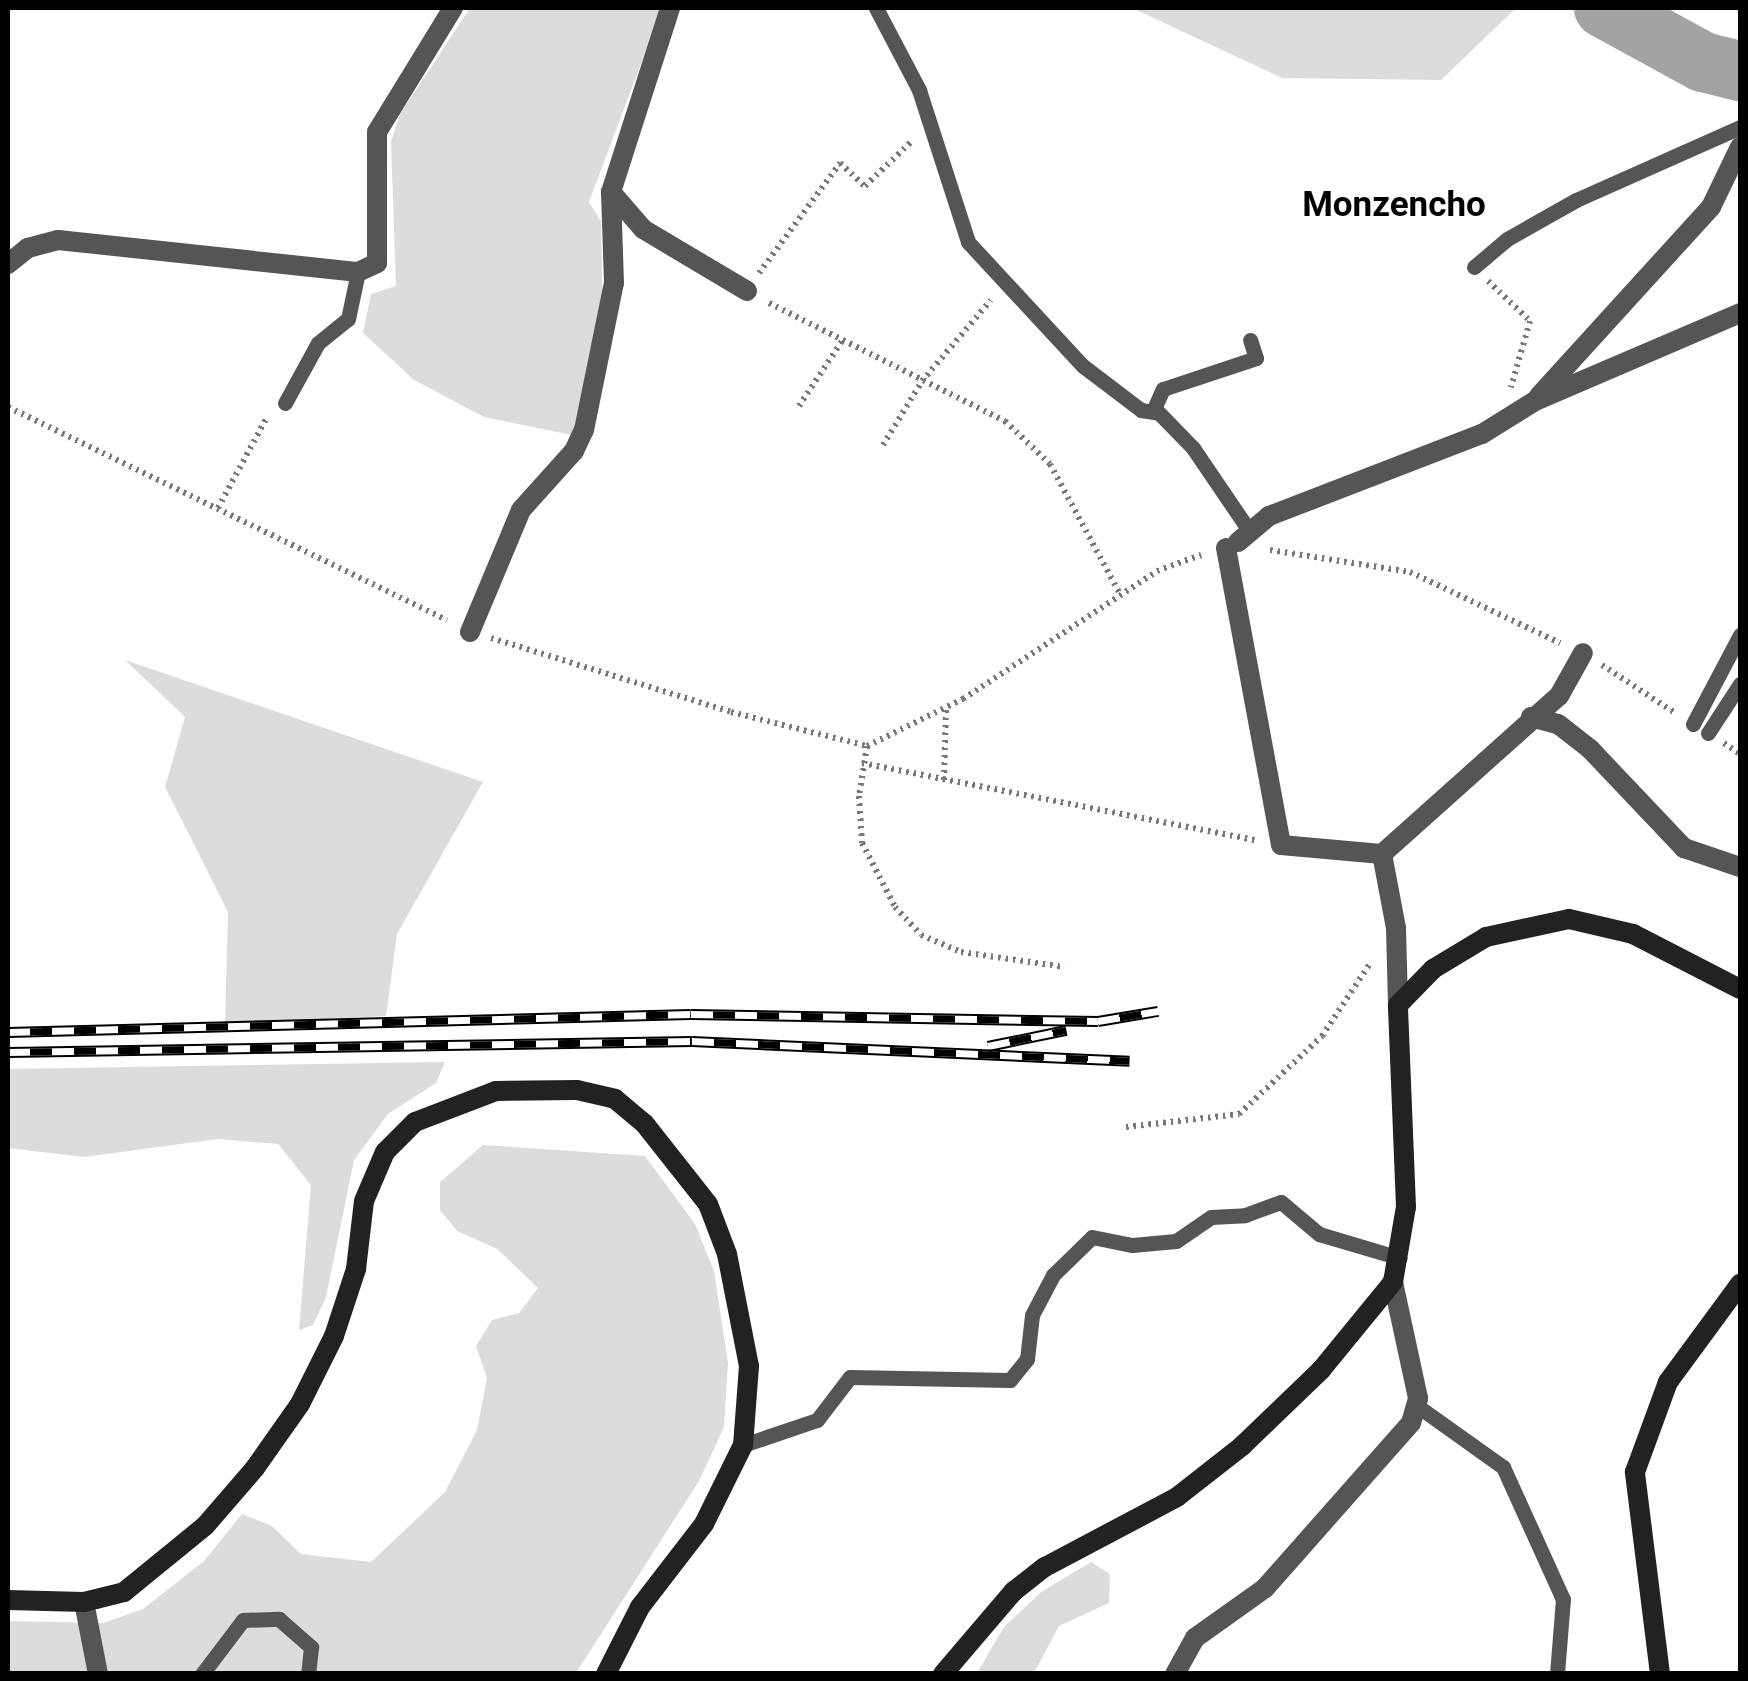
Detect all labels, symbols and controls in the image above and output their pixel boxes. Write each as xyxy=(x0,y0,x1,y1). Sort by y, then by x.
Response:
district label: Monzencho xyxy=(1302,184,1486,226)

